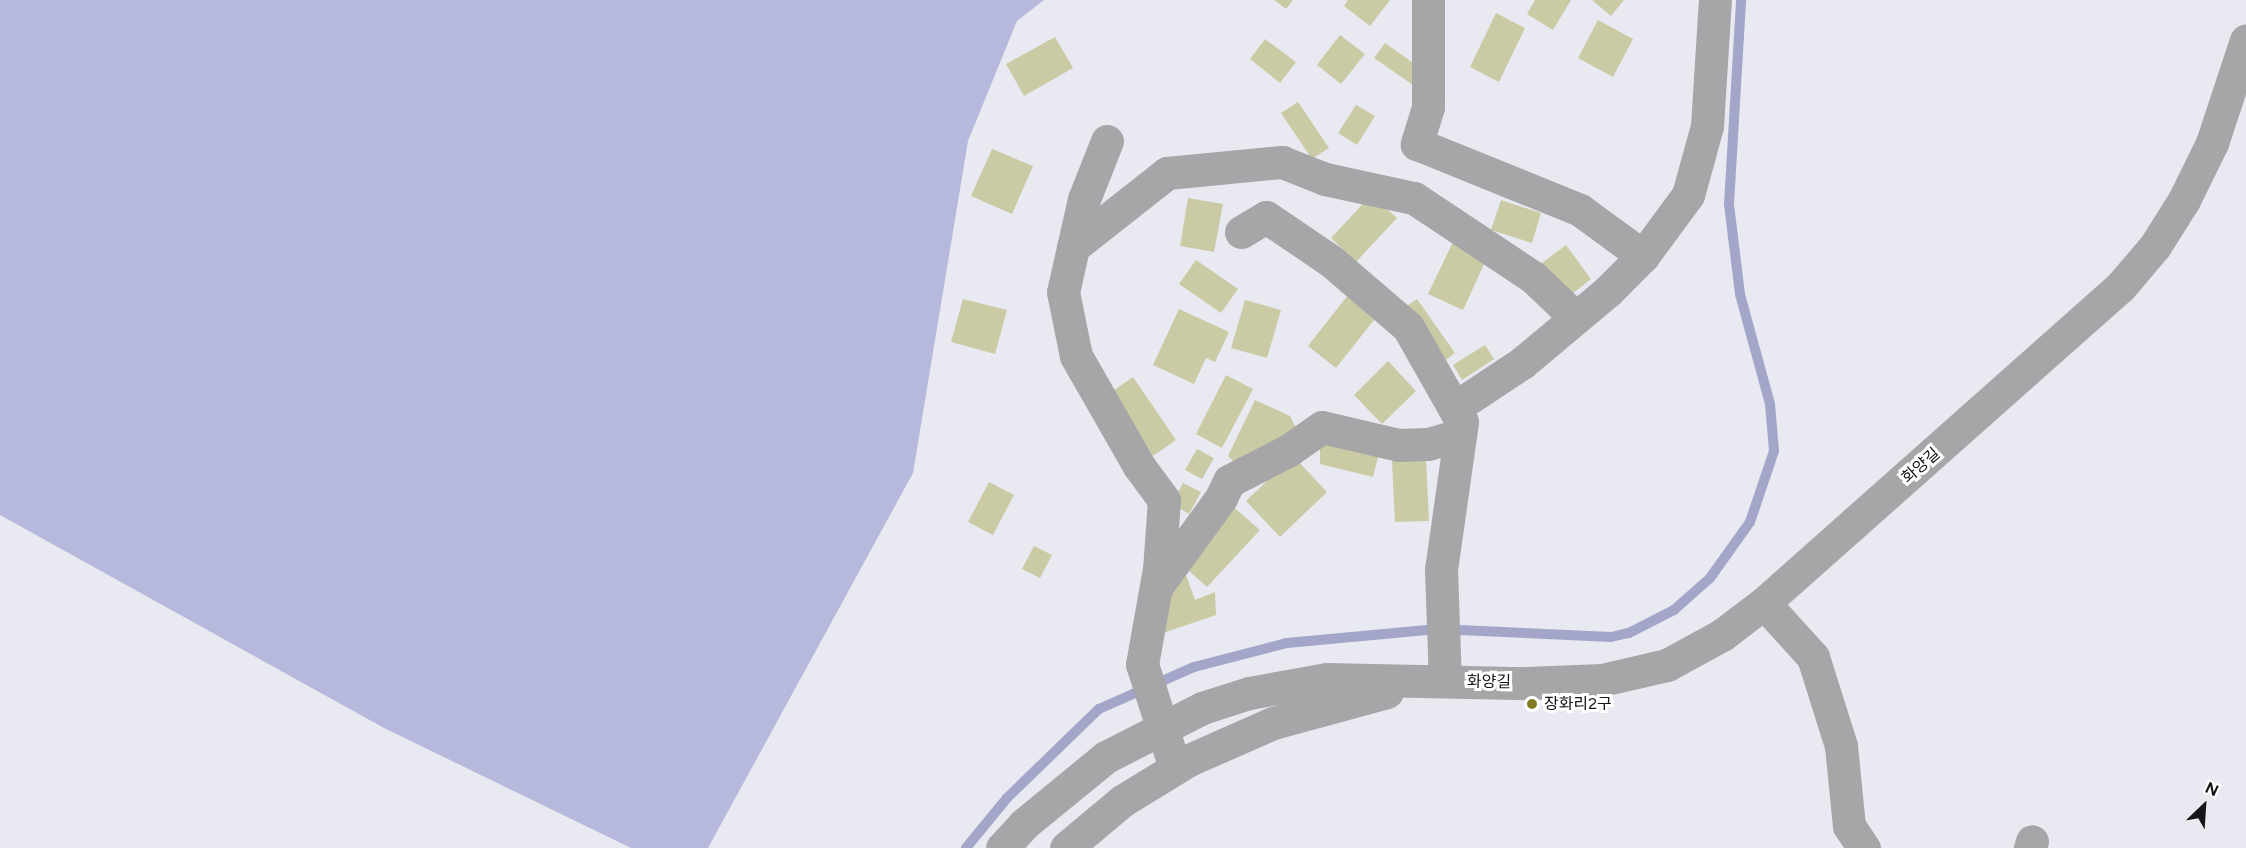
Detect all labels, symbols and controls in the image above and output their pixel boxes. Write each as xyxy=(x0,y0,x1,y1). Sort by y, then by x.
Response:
street label: 화양길 xyxy=(1898,444,1944,488)
street label: 화양길 xyxy=(1467,672,1511,692)
place label: 장화리2구 xyxy=(1544,694,1612,714)
marker: 장화리2구 xyxy=(1525,697,1539,711)
north arrow xyxy=(2174,776,2234,836)
text: N xyxy=(2202,778,2221,800)

